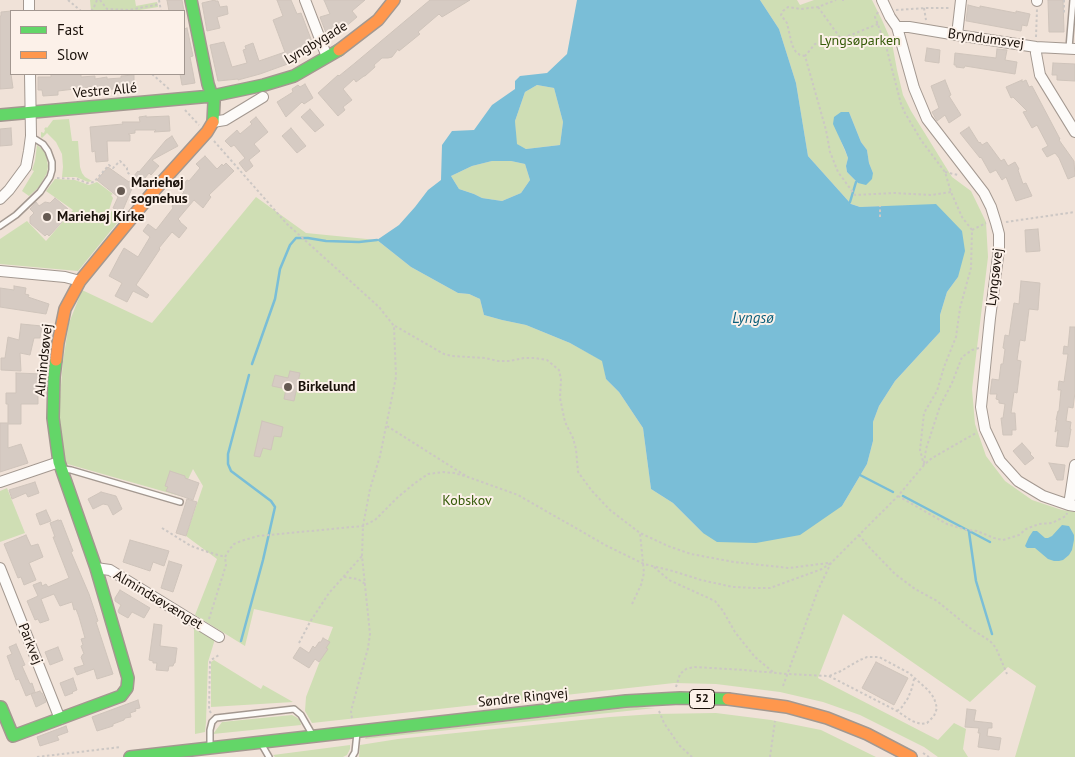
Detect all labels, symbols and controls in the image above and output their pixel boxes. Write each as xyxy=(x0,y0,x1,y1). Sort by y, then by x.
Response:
legend xyxy=(10,10,185,75)
street label: Lyngbygade xyxy=(281,18,351,68)
text: Fast xyxy=(57,20,84,39)
street label: Bryndumsvej xyxy=(947,25,1025,53)
park label: Lyngsøparken xyxy=(819,33,901,49)
text: Slow xyxy=(57,45,88,64)
street label: Vestre Allé xyxy=(72,80,138,102)
place label: Mariehøj sognehus xyxy=(131,175,188,208)
marker: Mariehøj sognehus xyxy=(115,185,127,197)
place label: Mariehøj Kirke xyxy=(57,209,145,225)
marker: Mariehøj Kirke xyxy=(41,211,53,223)
street label: Lyngsøvej xyxy=(983,247,1007,307)
water label: Lyngsø xyxy=(732,310,774,328)
street label: Almindsøvej xyxy=(32,323,56,397)
place label: Birkelund xyxy=(298,379,356,395)
marker: Birkelund xyxy=(282,381,294,393)
park label: Kobskov xyxy=(442,493,492,509)
street label: Almindsøvænget xyxy=(110,567,206,633)
street label: Parkvej xyxy=(14,621,46,667)
street label: Søndre Ringvej xyxy=(477,685,569,711)
road number: 52 xyxy=(690,690,714,709)

